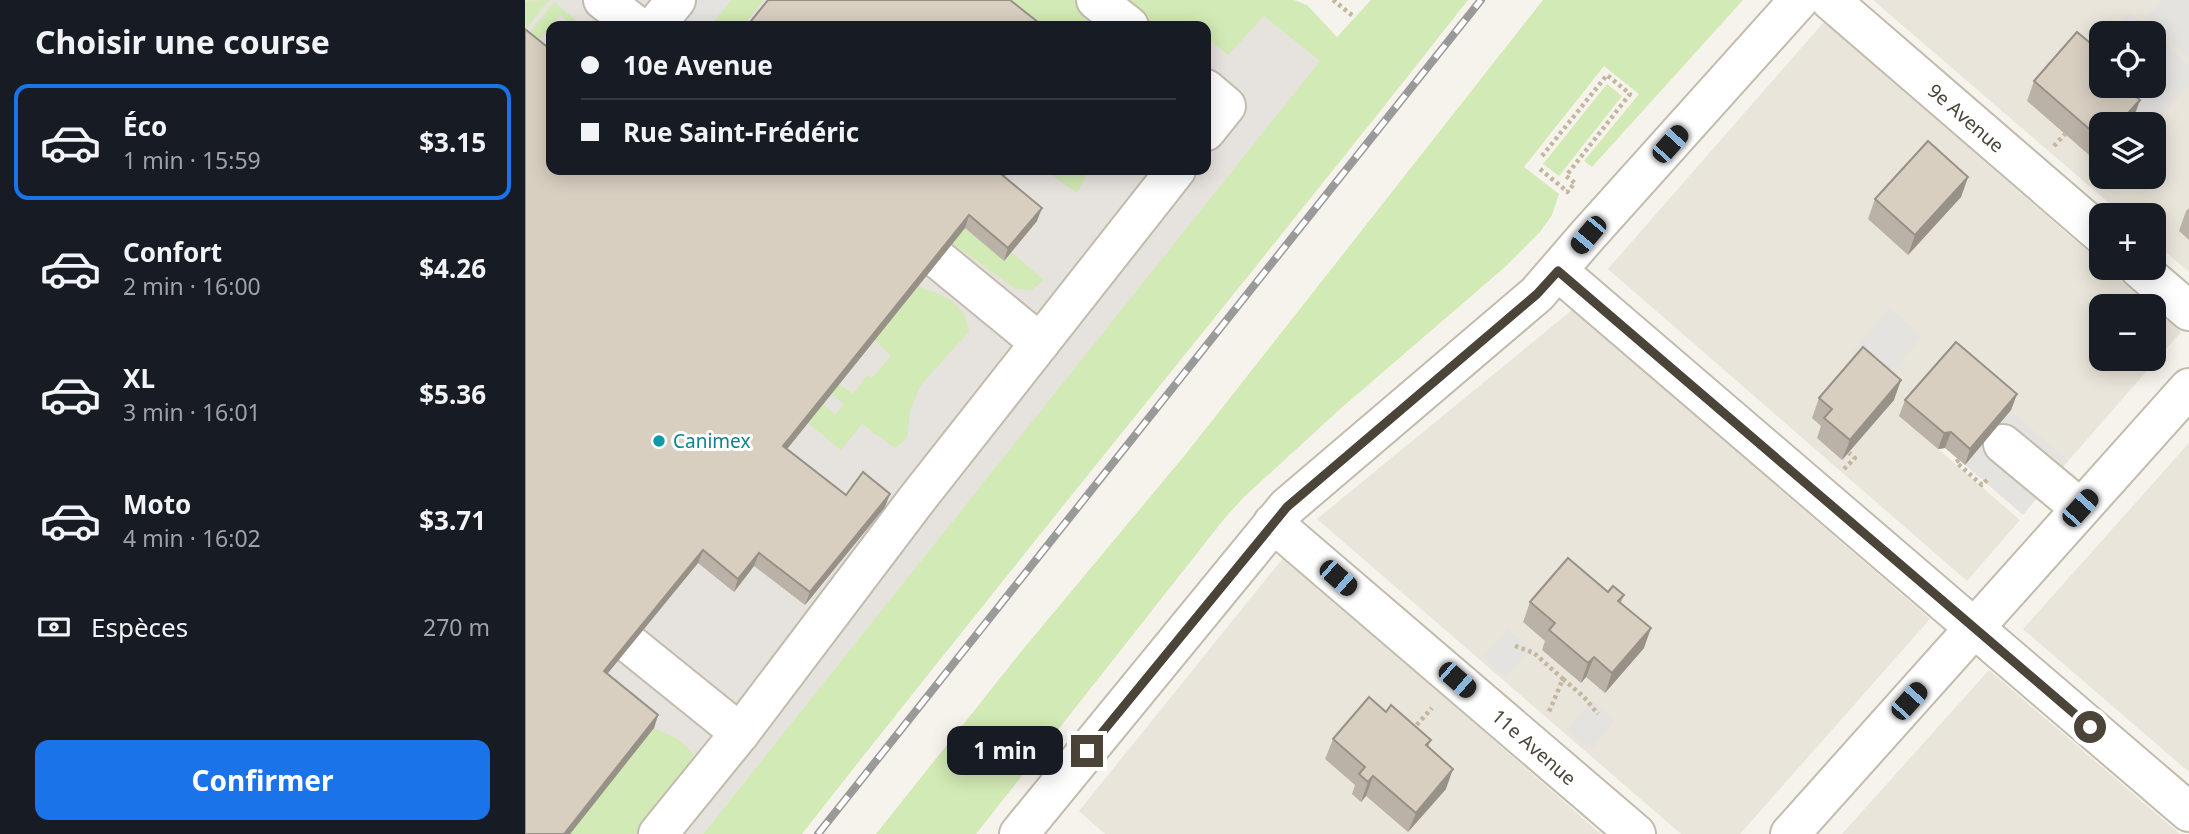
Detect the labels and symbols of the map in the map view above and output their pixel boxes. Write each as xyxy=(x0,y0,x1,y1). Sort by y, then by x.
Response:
street label: 9e Avenue xyxy=(1922,78,2010,158)
car xyxy=(1649,121,1692,167)
car xyxy=(1567,212,1610,258)
place label: Canimex xyxy=(673,428,750,454)
marker: Canimex xyxy=(651,433,667,449)
car xyxy=(2059,485,2102,531)
car xyxy=(1316,556,1361,600)
car xyxy=(1435,658,1480,702)
car xyxy=(1888,678,1931,724)
street label: 11e Avenue xyxy=(1486,703,1582,791)
route start xyxy=(2074,711,2106,743)
callout: 1 min xyxy=(947,726,1063,776)
route end xyxy=(1071,735,1103,767)

